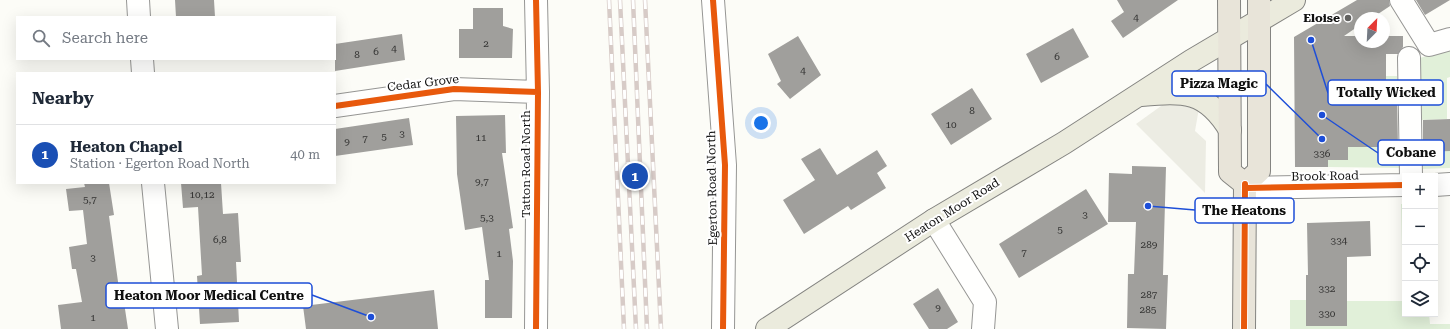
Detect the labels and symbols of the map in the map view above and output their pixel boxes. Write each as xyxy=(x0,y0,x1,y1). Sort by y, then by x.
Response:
place label: Eloise xyxy=(1303,11,1340,25)
house number: 4 xyxy=(1133,12,1139,23)
north arrow xyxy=(1354,12,1390,48)
marker: Eloise xyxy=(1343,13,1353,23)
house number: 2 xyxy=(483,38,489,49)
house number: 4 xyxy=(391,43,397,54)
house number: 6 xyxy=(373,46,379,57)
house number: 8 xyxy=(354,49,360,60)
house number: 6 xyxy=(1054,51,1060,62)
house number: 4 xyxy=(800,65,806,76)
callout: Pizza Magic xyxy=(1172,71,1266,96)
street label: Cedar Grove xyxy=(386,72,460,94)
text: Pizza Magic xyxy=(1180,76,1258,91)
callout: Totally Wicked xyxy=(1328,80,1443,105)
text: Totally Wicked xyxy=(1336,85,1436,100)
house number: 8 xyxy=(969,105,975,116)
street label: Tatton Road North xyxy=(519,110,533,218)
your location xyxy=(751,113,771,133)
house number: 10 xyxy=(945,119,957,130)
house number: 3 xyxy=(399,128,405,139)
street label: Egerton Road North xyxy=(704,130,720,246)
house number: 5 xyxy=(381,131,387,142)
house number: 11 xyxy=(475,132,487,143)
house number: 7 xyxy=(362,133,368,144)
house number: 9 xyxy=(344,136,350,147)
callout: Cobane xyxy=(1378,140,1444,165)
text: Cobane xyxy=(1386,145,1436,160)
house number: 336 xyxy=(1314,148,1331,159)
pin: 1 xyxy=(622,161,648,191)
street label: Brook Road xyxy=(1291,168,1359,184)
street label: Heaton Moor Road xyxy=(902,175,1002,245)
house number: 9,7 xyxy=(475,176,489,187)
house number: 10,12 xyxy=(189,189,215,200)
house number: 5,7 xyxy=(83,194,97,205)
callout: The Heatons xyxy=(1195,198,1294,223)
text: The Heatons xyxy=(1202,203,1286,218)
house number: 3 xyxy=(1082,209,1088,220)
house number: 5,3 xyxy=(480,212,494,223)
house number: 5 xyxy=(1057,224,1063,235)
house number: 6,8 xyxy=(213,234,227,245)
house number: 334 xyxy=(1331,235,1348,246)
house number: 289 xyxy=(1141,239,1158,250)
house number: 7 xyxy=(1021,247,1027,258)
house number: 1 xyxy=(496,248,502,259)
house number: 3 xyxy=(90,252,96,263)
callout: Heaton Moor Medical Centre xyxy=(106,283,312,308)
house number: 332 xyxy=(1319,283,1336,294)
text: Heaton Moor Medical Centre xyxy=(114,288,304,303)
house number: 287 xyxy=(1141,289,1158,300)
house number: 9 xyxy=(935,302,941,313)
house number: 285 xyxy=(1140,304,1157,315)
house number: 330 xyxy=(1319,308,1336,319)
house number: 1 xyxy=(90,312,96,323)

